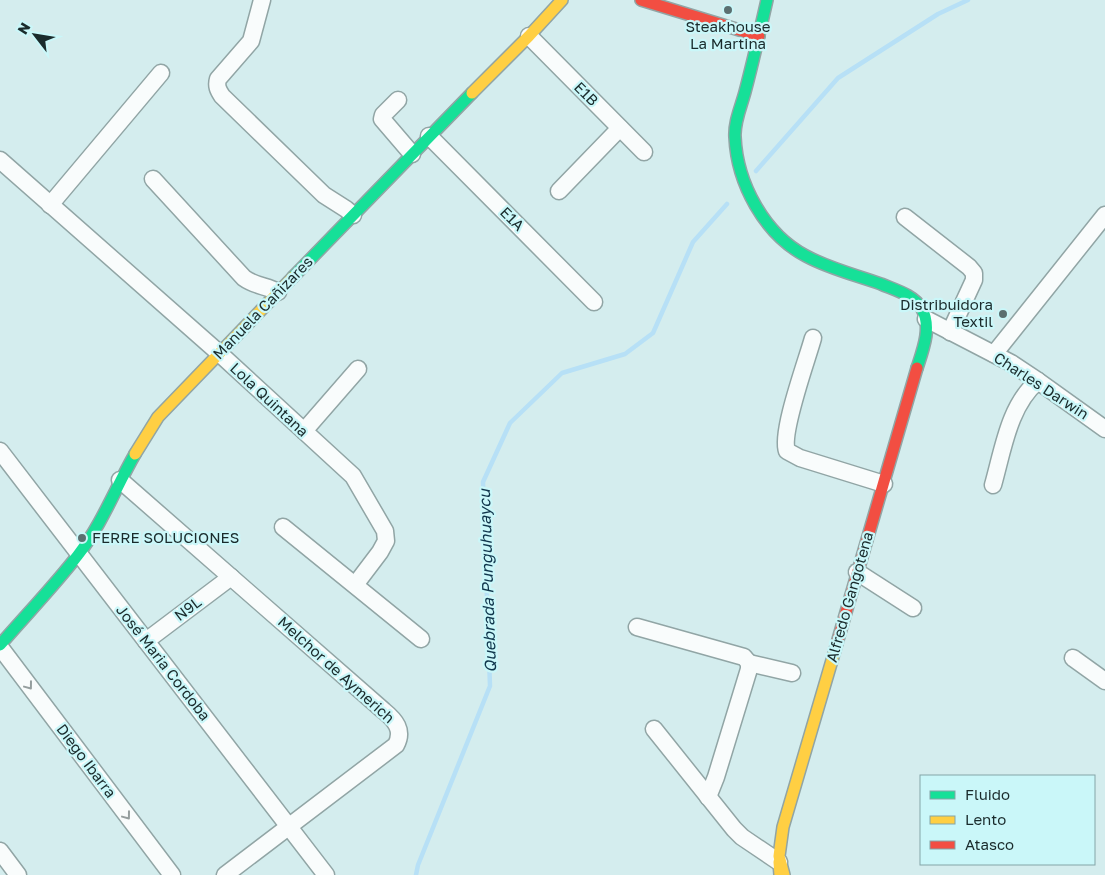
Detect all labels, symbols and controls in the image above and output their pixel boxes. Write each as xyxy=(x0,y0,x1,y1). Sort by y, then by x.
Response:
marker: Steakhouse La Martina xyxy=(722,4,734,16)
north arrow xyxy=(10,10,60,60)
place label: Steakhouse La Martina xyxy=(686,17,771,52)
text: N xyxy=(13,19,33,37)
street label: E1B xyxy=(571,78,602,109)
street label: E1A xyxy=(497,203,528,234)
street label: Manuela Cañizares xyxy=(209,252,316,362)
place label: Distribuidora Textil xyxy=(900,295,993,330)
marker: Distribuidora Textil xyxy=(997,308,1009,320)
street label: Charles Darwin xyxy=(991,348,1092,422)
street label: Lola Quintana xyxy=(227,359,312,440)
water label: Quebrada Punguhuaycu xyxy=(474,488,500,673)
place label: FERRE SOLUCIONES xyxy=(92,528,239,546)
street label: Alfredo Gangotena xyxy=(822,529,876,664)
marker: FERRE SOLUCIONES xyxy=(76,532,88,544)
street label: N9L xyxy=(170,592,205,624)
street label: José Maria Cordoba xyxy=(113,601,215,724)
street label: Melchor de Aymerich xyxy=(275,612,399,726)
one-way arrow xyxy=(24,680,32,689)
street label: Diego Ibarra xyxy=(53,720,120,801)
legend xyxy=(920,775,1095,865)
text: Fluido xyxy=(965,785,1010,803)
one-way arrow xyxy=(121,810,130,820)
text: Lento xyxy=(965,810,1006,828)
text: Atasco xyxy=(965,835,1014,853)

